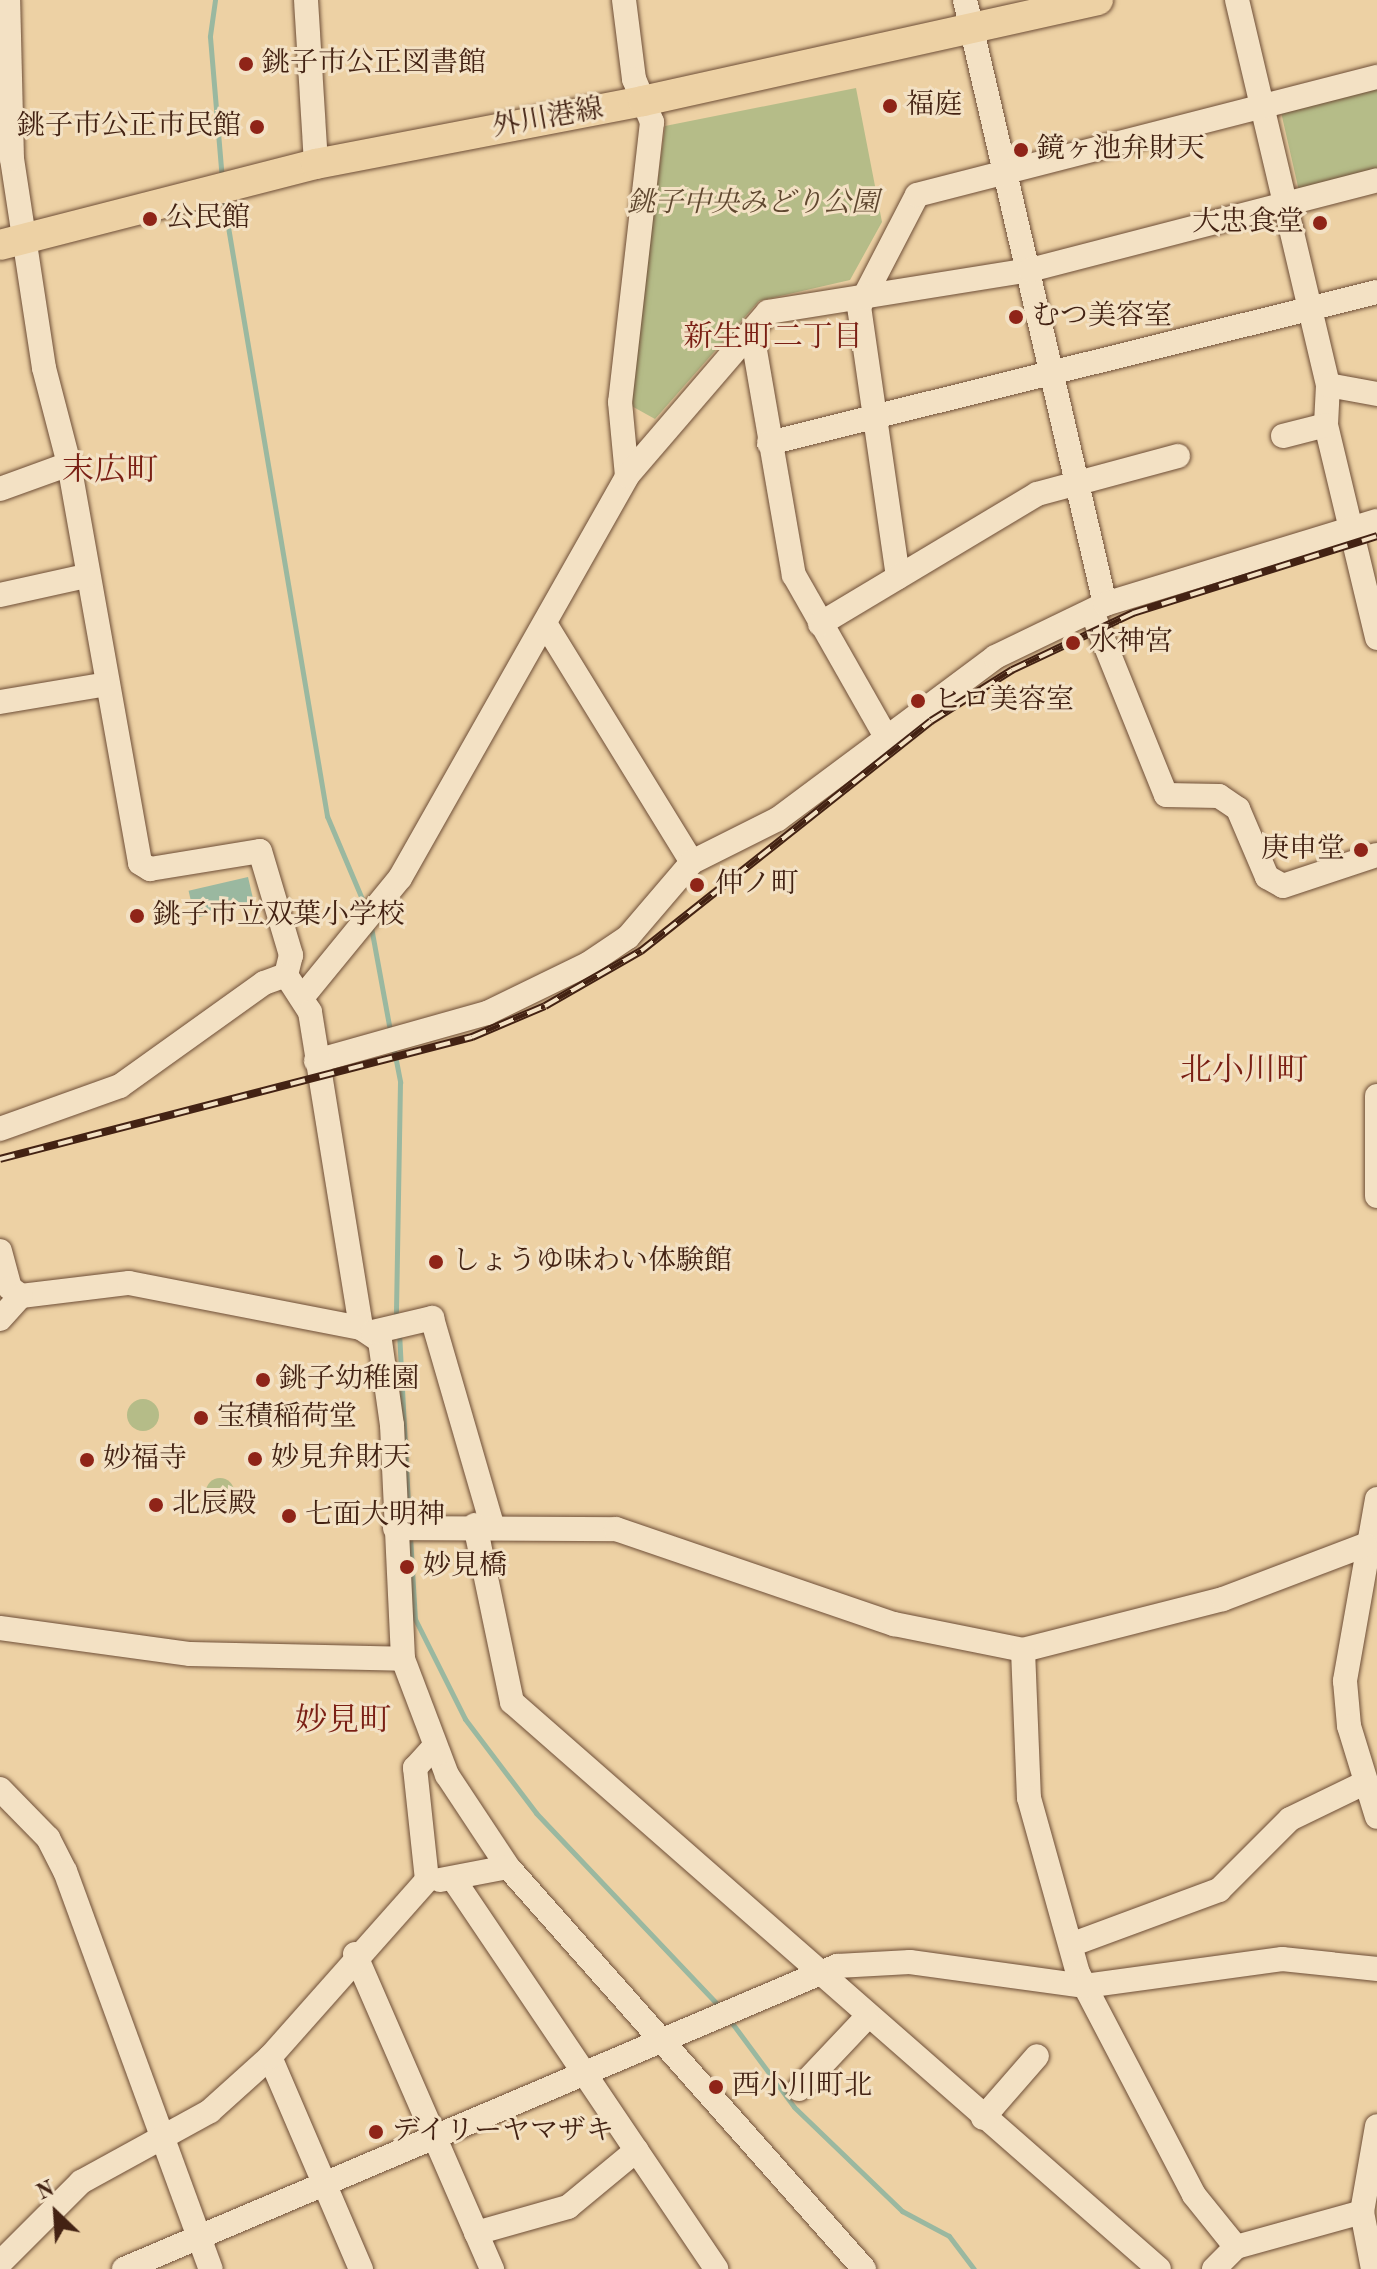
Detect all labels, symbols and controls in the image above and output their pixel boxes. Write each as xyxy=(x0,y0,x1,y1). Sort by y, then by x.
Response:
place label: 銚子市公正図書館 xyxy=(262,47,486,81)
marker: 銚子市公正図書館 xyxy=(237,55,255,73)
place label: 福庭 xyxy=(906,89,962,123)
street label: 外川港線 xyxy=(490,93,606,145)
marker: 福庭 xyxy=(881,97,899,115)
place label: 銚子市公正市民館 xyxy=(17,110,241,144)
marker: 銚子市公正市民館 xyxy=(248,118,266,136)
place label: 鏡ヶ池弁財天 xyxy=(1037,133,1205,167)
marker: 鏡ヶ池弁財天 xyxy=(1012,141,1030,159)
park label: 銚子中央みどり公園 xyxy=(627,187,879,221)
place label: 公民館 xyxy=(166,202,250,236)
place label: 大忠食堂 xyxy=(1192,206,1304,240)
marker: 公民館 xyxy=(141,210,159,228)
marker: 大忠食堂 xyxy=(1311,214,1329,232)
place label: むつ美容室 xyxy=(1032,300,1172,334)
marker: むつ美容室 xyxy=(1007,308,1025,326)
district label: 新生町二丁目 xyxy=(683,320,863,356)
district label: 末広町 xyxy=(62,453,158,491)
place label: 水神宮 xyxy=(1089,626,1173,660)
marker: 水神宮 xyxy=(1064,634,1082,652)
place label: ヒロ美容室 xyxy=(934,684,1074,718)
marker: ヒロ美容室 xyxy=(909,692,927,710)
place label: 庚申堂 xyxy=(1261,833,1345,867)
marker: 庚申堂 xyxy=(1352,841,1370,859)
place label: 仲ノ町 xyxy=(715,868,799,902)
marker: 仲ノ町 xyxy=(686,874,708,896)
place label: 銚子市立双葉小学校 xyxy=(153,899,405,933)
marker: 銚子市立双葉小学校 xyxy=(128,907,146,925)
district label: 北小川町 xyxy=(1180,1053,1308,1091)
place label: しょうゆ味わい体験館 xyxy=(452,1245,732,1279)
marker: しょうゆ味わい体験館 xyxy=(427,1253,445,1271)
place label: 銚子幼稚園 xyxy=(279,1363,419,1397)
marker: 銚子幼稚園 xyxy=(254,1371,272,1389)
place label: 宝積稲荷堂 xyxy=(217,1401,357,1435)
marker: 宝積稲荷堂 xyxy=(192,1409,210,1427)
place label: 妙見弁財天 xyxy=(271,1442,411,1476)
place label: 妙福寺 xyxy=(103,1443,187,1477)
marker: 妙見弁財天 xyxy=(246,1450,264,1468)
marker: 妙福寺 xyxy=(78,1451,96,1469)
place label: 北辰殿 xyxy=(172,1488,256,1522)
marker: 北辰殿 xyxy=(147,1496,165,1514)
place label: 七面大明神 xyxy=(305,1499,445,1533)
marker: 七面大明神 xyxy=(280,1507,298,1525)
place label: 妙見橋 xyxy=(423,1550,507,1584)
marker: 妙見橋 xyxy=(398,1558,416,1576)
district label: 妙見町 xyxy=(295,1703,391,1741)
place label: 西小川町北 xyxy=(732,2070,872,2104)
marker: 西小川町北 xyxy=(707,2078,725,2096)
place label: デイリーヤマザキ xyxy=(392,2115,616,2149)
marker: デイリーヤマザキ xyxy=(367,2123,385,2141)
north arrow xyxy=(16,2173,96,2253)
text: N xyxy=(34,2178,58,2205)

